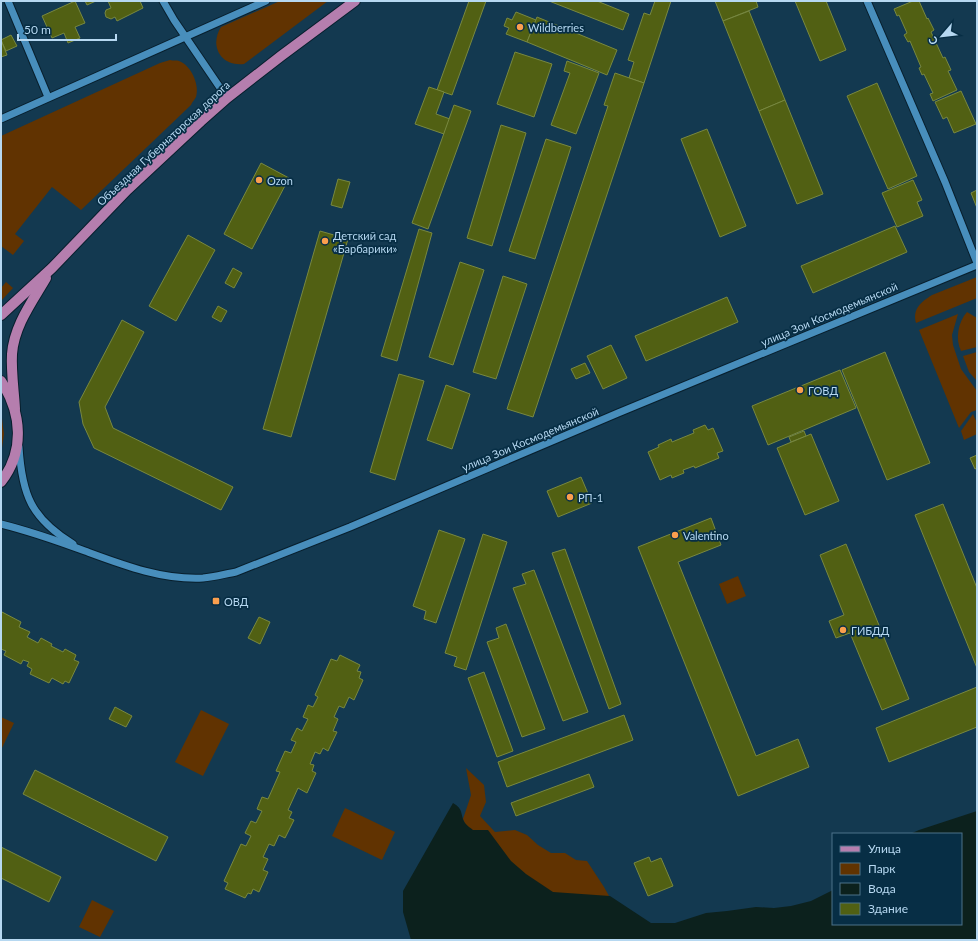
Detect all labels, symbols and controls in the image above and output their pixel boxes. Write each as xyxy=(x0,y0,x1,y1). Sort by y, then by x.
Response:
scale bar xyxy=(18,16,116,42)
north arrow xyxy=(922,16,962,56)
place label: Wildberries xyxy=(528,21,584,34)
text: 50 m xyxy=(24,22,51,37)
marker: Wildberries xyxy=(515,22,525,32)
text: С xyxy=(925,34,940,47)
street label: Объездная Губернаторская дорога xyxy=(94,78,232,208)
place label: Ozon xyxy=(267,174,293,187)
marker: Ozon xyxy=(254,175,264,185)
place label: Детский сад «Барбарики» xyxy=(333,229,398,255)
marker: Детский сад «Барбарики» xyxy=(320,236,330,246)
street label: улица Зои Космодемьянской xyxy=(759,279,899,349)
place label: ГОВД xyxy=(808,384,838,397)
marker: ГОВД xyxy=(795,385,805,395)
street label: улица Зои Космодемьянской xyxy=(460,404,600,474)
place label: РП-1 xyxy=(578,491,603,504)
marker: РП-1 xyxy=(565,492,575,502)
place label: Valentino xyxy=(683,529,729,542)
marker: Valentino xyxy=(670,530,680,540)
place label: ОВД xyxy=(224,595,249,608)
marker: ОВД xyxy=(211,596,221,606)
place label: ГИБДД xyxy=(851,624,890,637)
marker: ГИБДД xyxy=(838,625,848,635)
legend xyxy=(832,833,962,925)
text: Улица xyxy=(868,841,901,856)
text: Парк xyxy=(868,861,896,876)
text: Вода xyxy=(868,881,896,896)
text: Здание xyxy=(868,901,908,916)

